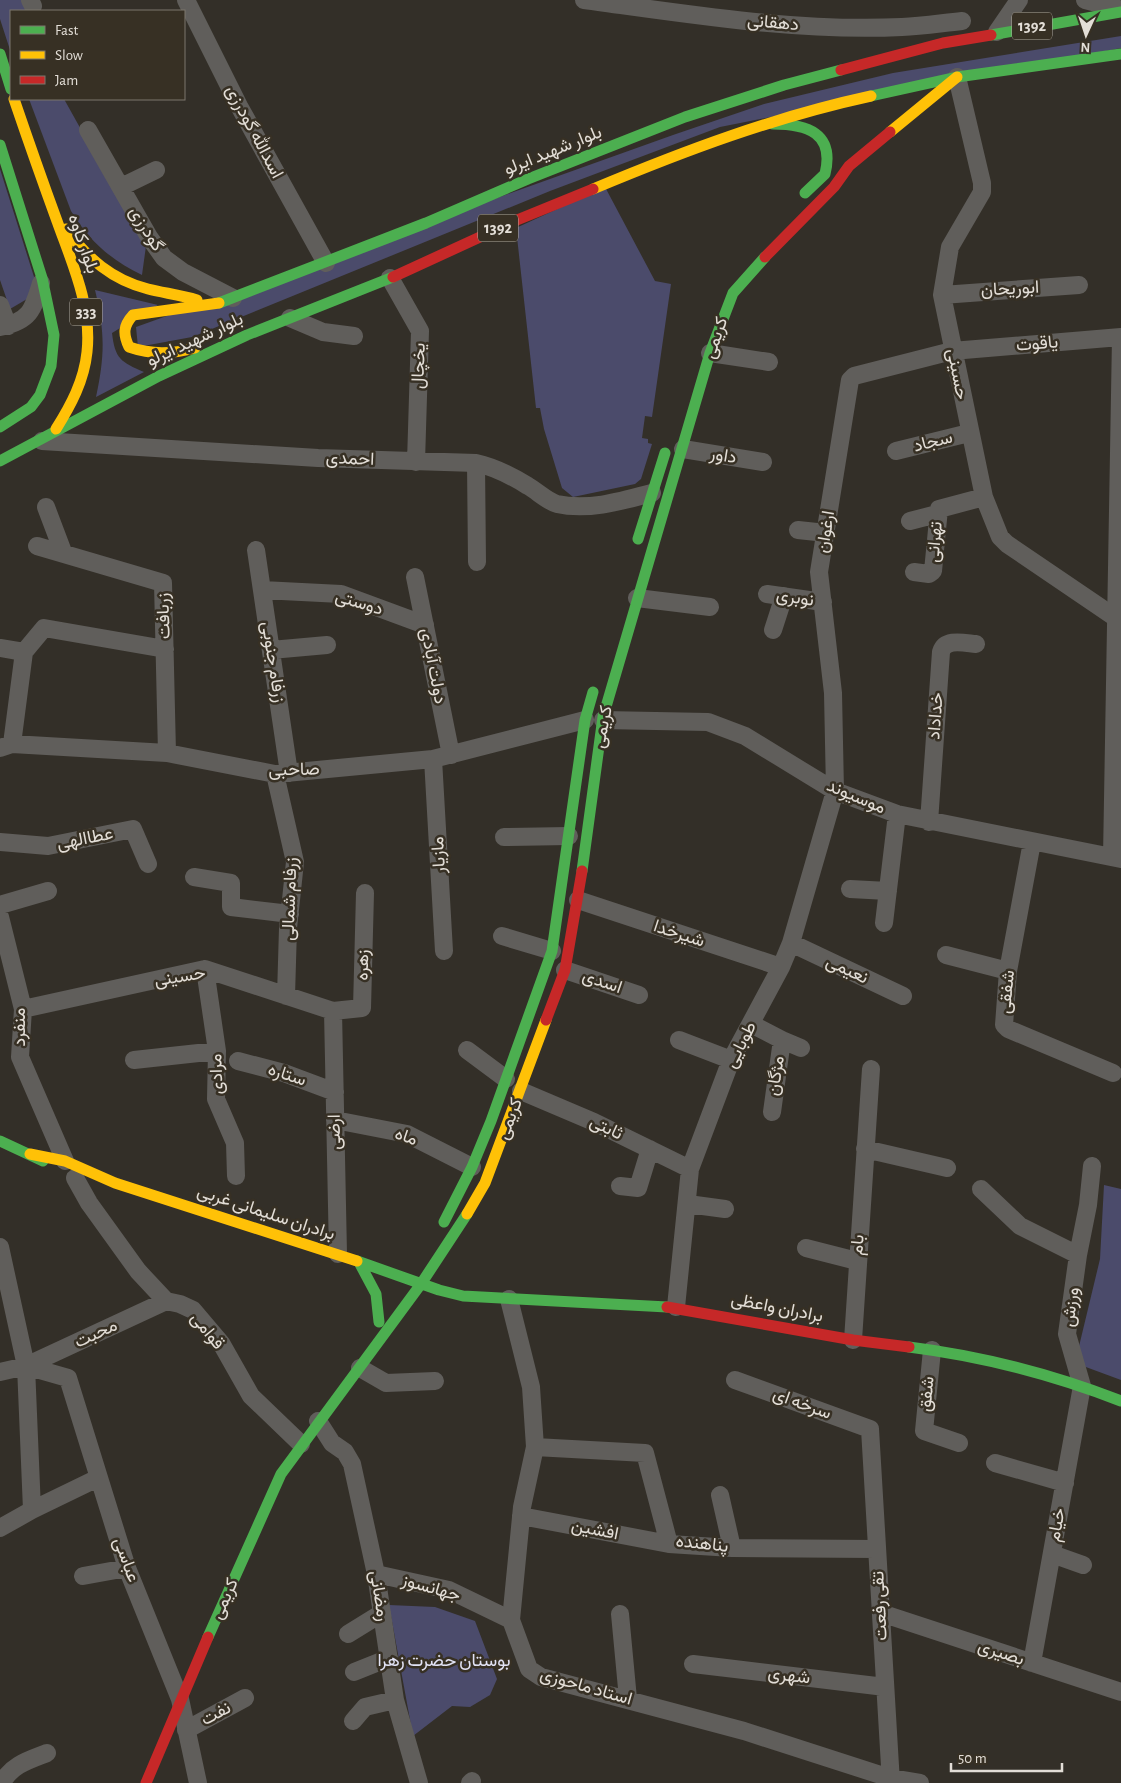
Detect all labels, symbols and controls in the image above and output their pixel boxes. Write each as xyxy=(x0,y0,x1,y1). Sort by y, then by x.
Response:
legend xyxy=(10,10,185,100)
north arrow xyxy=(1061,10,1111,60)
street label: دهقانی xyxy=(746,12,799,35)
road number: 1392 xyxy=(1012,12,1052,40)
text: Fast xyxy=(55,23,79,38)
text: N xyxy=(1080,40,1091,54)
text: Slow xyxy=(55,48,83,63)
text: Jam xyxy=(55,73,78,88)
street label: اسدالله گودرزی xyxy=(221,81,289,182)
street label: بلوار شهید ایرلو xyxy=(501,123,605,180)
street label: گودرزی xyxy=(124,203,168,255)
street label: بلوار کاوه xyxy=(64,212,102,276)
road number: 1392 xyxy=(478,214,518,242)
street label: ابوریحان xyxy=(980,278,1040,301)
road number: 333 xyxy=(70,298,102,326)
street label: بلوار شهید ایرلو xyxy=(144,310,246,371)
street label: کریمی xyxy=(701,315,732,361)
street label: یاقوت xyxy=(1015,333,1059,356)
street label: یخچال xyxy=(409,343,431,390)
street label: حسینی xyxy=(942,347,971,401)
street label: سجاد xyxy=(912,428,954,456)
street label: داور xyxy=(707,445,738,468)
street label: احمدی xyxy=(325,449,375,470)
street label: ارغوان xyxy=(814,510,839,555)
street label: تهرانی xyxy=(924,521,947,563)
street label: نوبری xyxy=(775,586,815,611)
street label: دوستی xyxy=(333,587,385,620)
street label: زربافت xyxy=(154,592,175,640)
street label: زرفام جنوبی xyxy=(256,620,288,704)
street label: دولت آبادی xyxy=(416,626,450,706)
street label: خداداد xyxy=(925,692,947,740)
street label: کریمی xyxy=(590,704,617,750)
street label: صاحبی xyxy=(268,761,320,780)
street label: موسیوند xyxy=(824,777,888,818)
street label: عطاالهی xyxy=(55,825,115,854)
street label: مازیار xyxy=(429,836,450,875)
street label: زرفام شمالی xyxy=(280,857,302,941)
street label: شیرخدا xyxy=(651,917,707,952)
street label: زهره xyxy=(353,949,374,981)
street label: نعیمی xyxy=(823,952,871,988)
street label: حسینی xyxy=(153,964,207,991)
street label: اسدی xyxy=(580,967,624,998)
street label: شفقی xyxy=(996,969,1019,1015)
street label: منفرد xyxy=(11,1008,30,1046)
street label: طوبایی xyxy=(722,1019,761,1072)
street label: مرادی xyxy=(207,1053,228,1095)
street label: مژگان xyxy=(763,1055,789,1097)
street label: ستاره xyxy=(265,1060,308,1091)
street label: کریمی xyxy=(494,1096,527,1143)
street label: ثابتی xyxy=(586,1113,625,1144)
street label: ارضی xyxy=(326,1114,345,1150)
street label: ماه xyxy=(392,1125,420,1149)
street label: برادران سلیمانی غربی xyxy=(194,1182,337,1245)
street label: بام xyxy=(848,1234,870,1256)
street label: ورزش xyxy=(1060,1286,1083,1328)
street label: برادران واعظی xyxy=(729,1290,825,1327)
street label: قوامی xyxy=(186,1309,227,1354)
street label: محبت xyxy=(72,1316,120,1352)
street label: شفق xyxy=(916,1375,939,1413)
street label: سرخه ای xyxy=(770,1385,834,1424)
street label: خیام xyxy=(1045,1507,1071,1544)
street label: افشین xyxy=(570,1517,620,1544)
street label: پناهنده xyxy=(675,1532,729,1558)
street label: عباسی xyxy=(109,1535,142,1585)
street label: رمضانی xyxy=(365,1569,392,1623)
street label: جهانسوز xyxy=(398,1571,462,1606)
street label: تقی رفعت xyxy=(869,1571,892,1641)
street label: کریمی xyxy=(208,1576,243,1623)
street label: بصیری xyxy=(975,1637,1026,1670)
park label: بوستان حضرت زهرا xyxy=(377,1652,511,1671)
street label: شهری xyxy=(767,1664,811,1689)
street label: استاد ماحوزی xyxy=(538,1665,634,1710)
street label: نفت xyxy=(198,1699,234,1729)
scale bar xyxy=(951,1740,1062,1772)
text: 50 m xyxy=(958,1751,987,1766)

